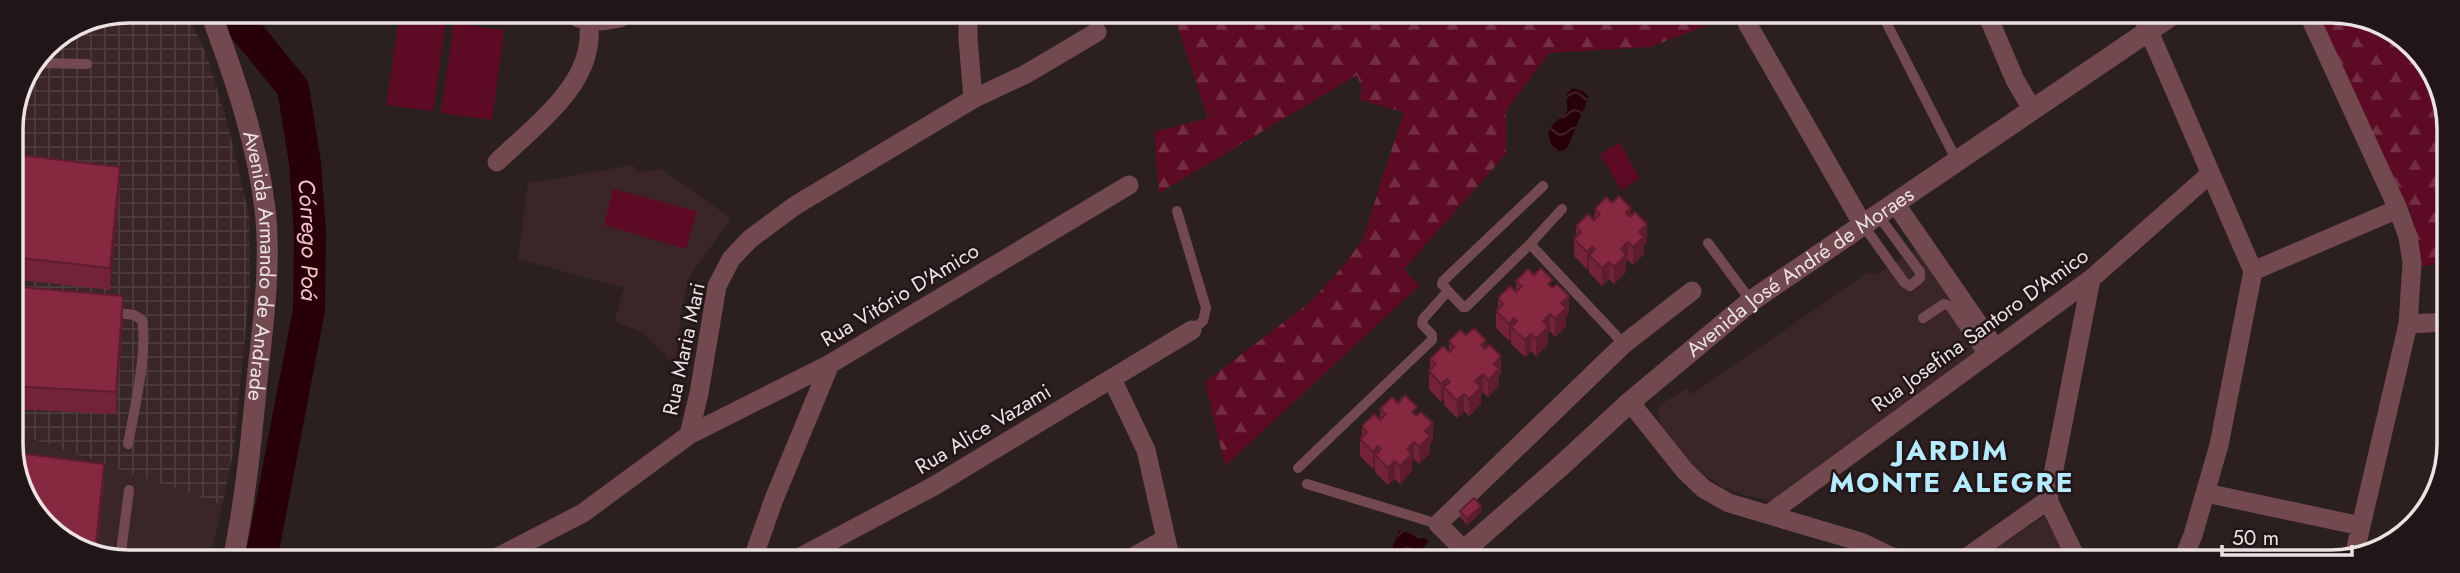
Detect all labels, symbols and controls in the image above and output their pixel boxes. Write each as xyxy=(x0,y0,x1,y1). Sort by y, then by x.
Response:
street label: Avenida Armando de Andrade xyxy=(235,127,282,402)
water label: Córrego Poá xyxy=(289,178,327,302)
street label: Avenida José André de Moraes xyxy=(1679,180,1920,364)
street label: Rua Vitório D'Amico xyxy=(815,236,985,354)
street label: Rua Josefina Santoro D'Amico xyxy=(1865,241,2095,419)
street label: Rua Maria Mari xyxy=(655,280,713,418)
street label: Rua Alice Vazami xyxy=(909,376,1057,482)
district label: JARDIM MONTE ALEGRE xyxy=(1829,430,2075,503)
scale bar xyxy=(2222,514,2352,558)
text: 50 m xyxy=(2232,523,2279,553)

